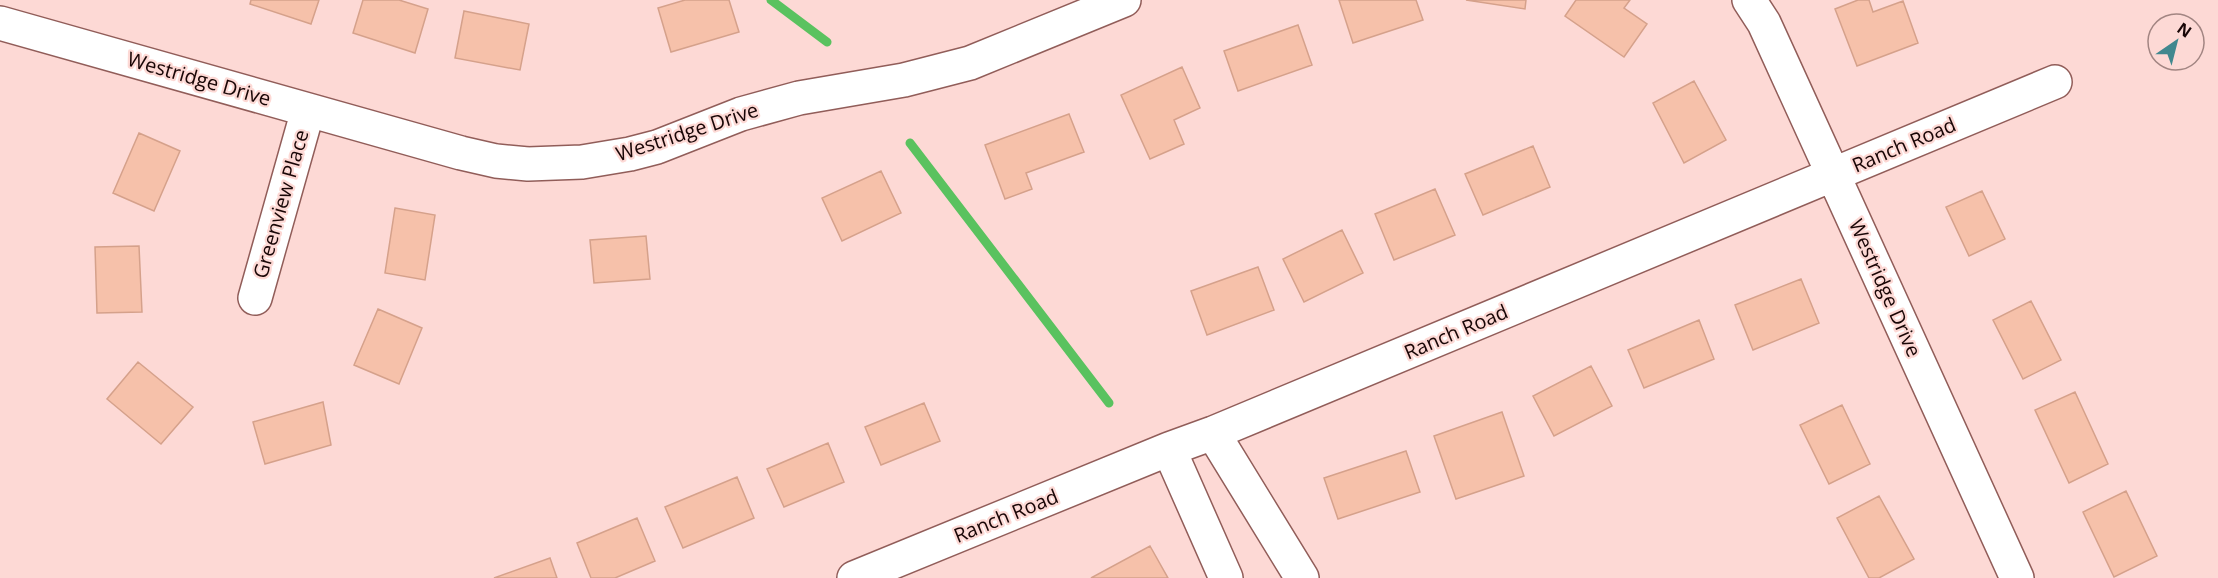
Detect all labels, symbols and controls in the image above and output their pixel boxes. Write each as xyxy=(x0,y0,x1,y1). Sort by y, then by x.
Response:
north arrow xyxy=(2146,12,2206,72)
text: N xyxy=(2173,17,2196,42)
street label: Westridge Drive xyxy=(124,45,274,112)
street label: Westridge Drive xyxy=(612,96,761,167)
street label: Ranch Road xyxy=(1848,111,1960,179)
street label: Greenview Place xyxy=(246,126,315,281)
street label: Westridge Drive xyxy=(1843,215,1928,361)
street label: Ranch Road xyxy=(1400,298,1512,366)
street label: Ranch Road xyxy=(950,482,1062,549)

